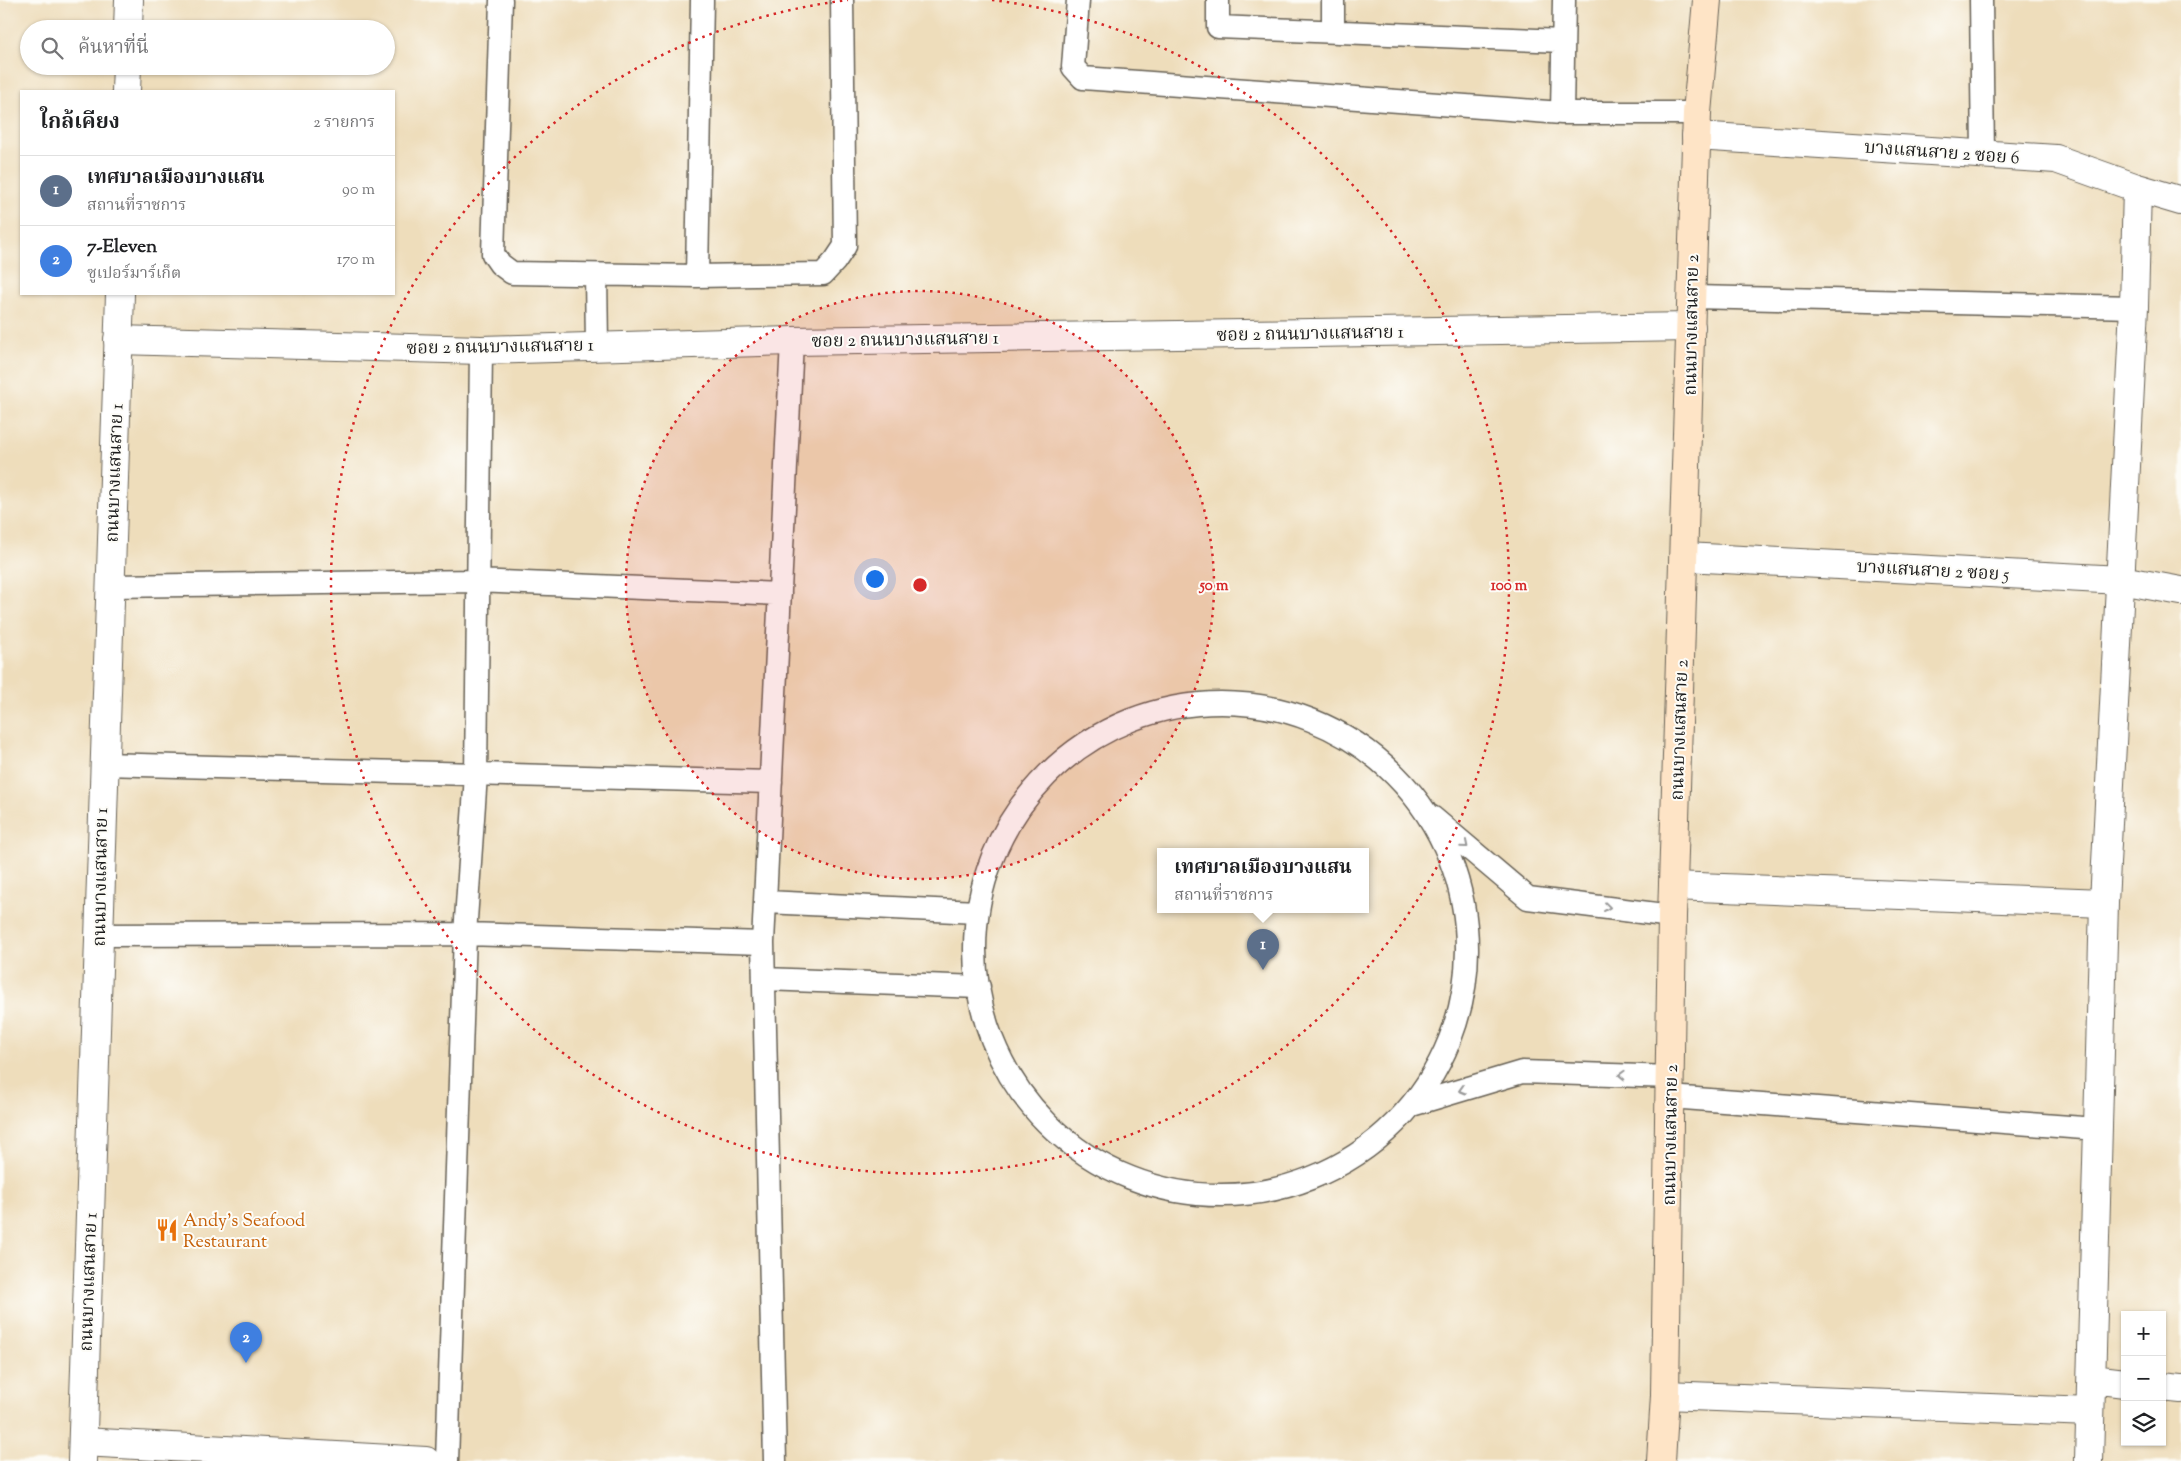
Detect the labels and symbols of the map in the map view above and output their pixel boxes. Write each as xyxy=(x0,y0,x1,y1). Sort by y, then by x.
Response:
street label: บางแสนสาย 2 ซอย 6 xyxy=(1863,136,2020,172)
street label: ถนนบางแสนสาย 2 xyxy=(1679,254,1707,396)
street label: ซอย 2 ถนนบางแสนสาย 1 xyxy=(1216,320,1404,350)
street label: ซอย 2 ถนนบางแสนสาย 1 xyxy=(811,326,999,356)
street label: ซอย 2 ถนนบางแสนสาย 1 xyxy=(406,333,594,363)
street label: ถนนบางแสนสาย 1 xyxy=(101,403,131,543)
street label: บางแสนสาย 2 ซอย 5 xyxy=(1856,555,2010,589)
your location xyxy=(862,566,888,592)
centre of rings xyxy=(911,576,929,594)
text: 50 m xyxy=(1199,576,1229,597)
text: 100 m xyxy=(1491,576,1528,597)
street label: ถนนบางแสนสาย 2 xyxy=(1666,658,1696,801)
street label: ถนนบางแสนสาย 1 xyxy=(88,807,116,947)
one-way arrow xyxy=(1459,839,1468,848)
one-way arrow xyxy=(1603,902,1611,912)
pin: 1 xyxy=(1247,929,1279,970)
street label: ถนนบางแสนสาย 2 xyxy=(1658,1064,1686,1206)
one-way arrow xyxy=(1618,1070,1626,1080)
one-way arrow xyxy=(1459,1084,1467,1094)
place label: Andy's Seafood Restaurant xyxy=(183,1209,305,1256)
street label: ถนนบางแสนสาย 1 xyxy=(75,1212,105,1352)
restaurant icon: Andy's Seafood Restaurant xyxy=(154,1217,180,1243)
pin: 2 xyxy=(230,1322,262,1363)

